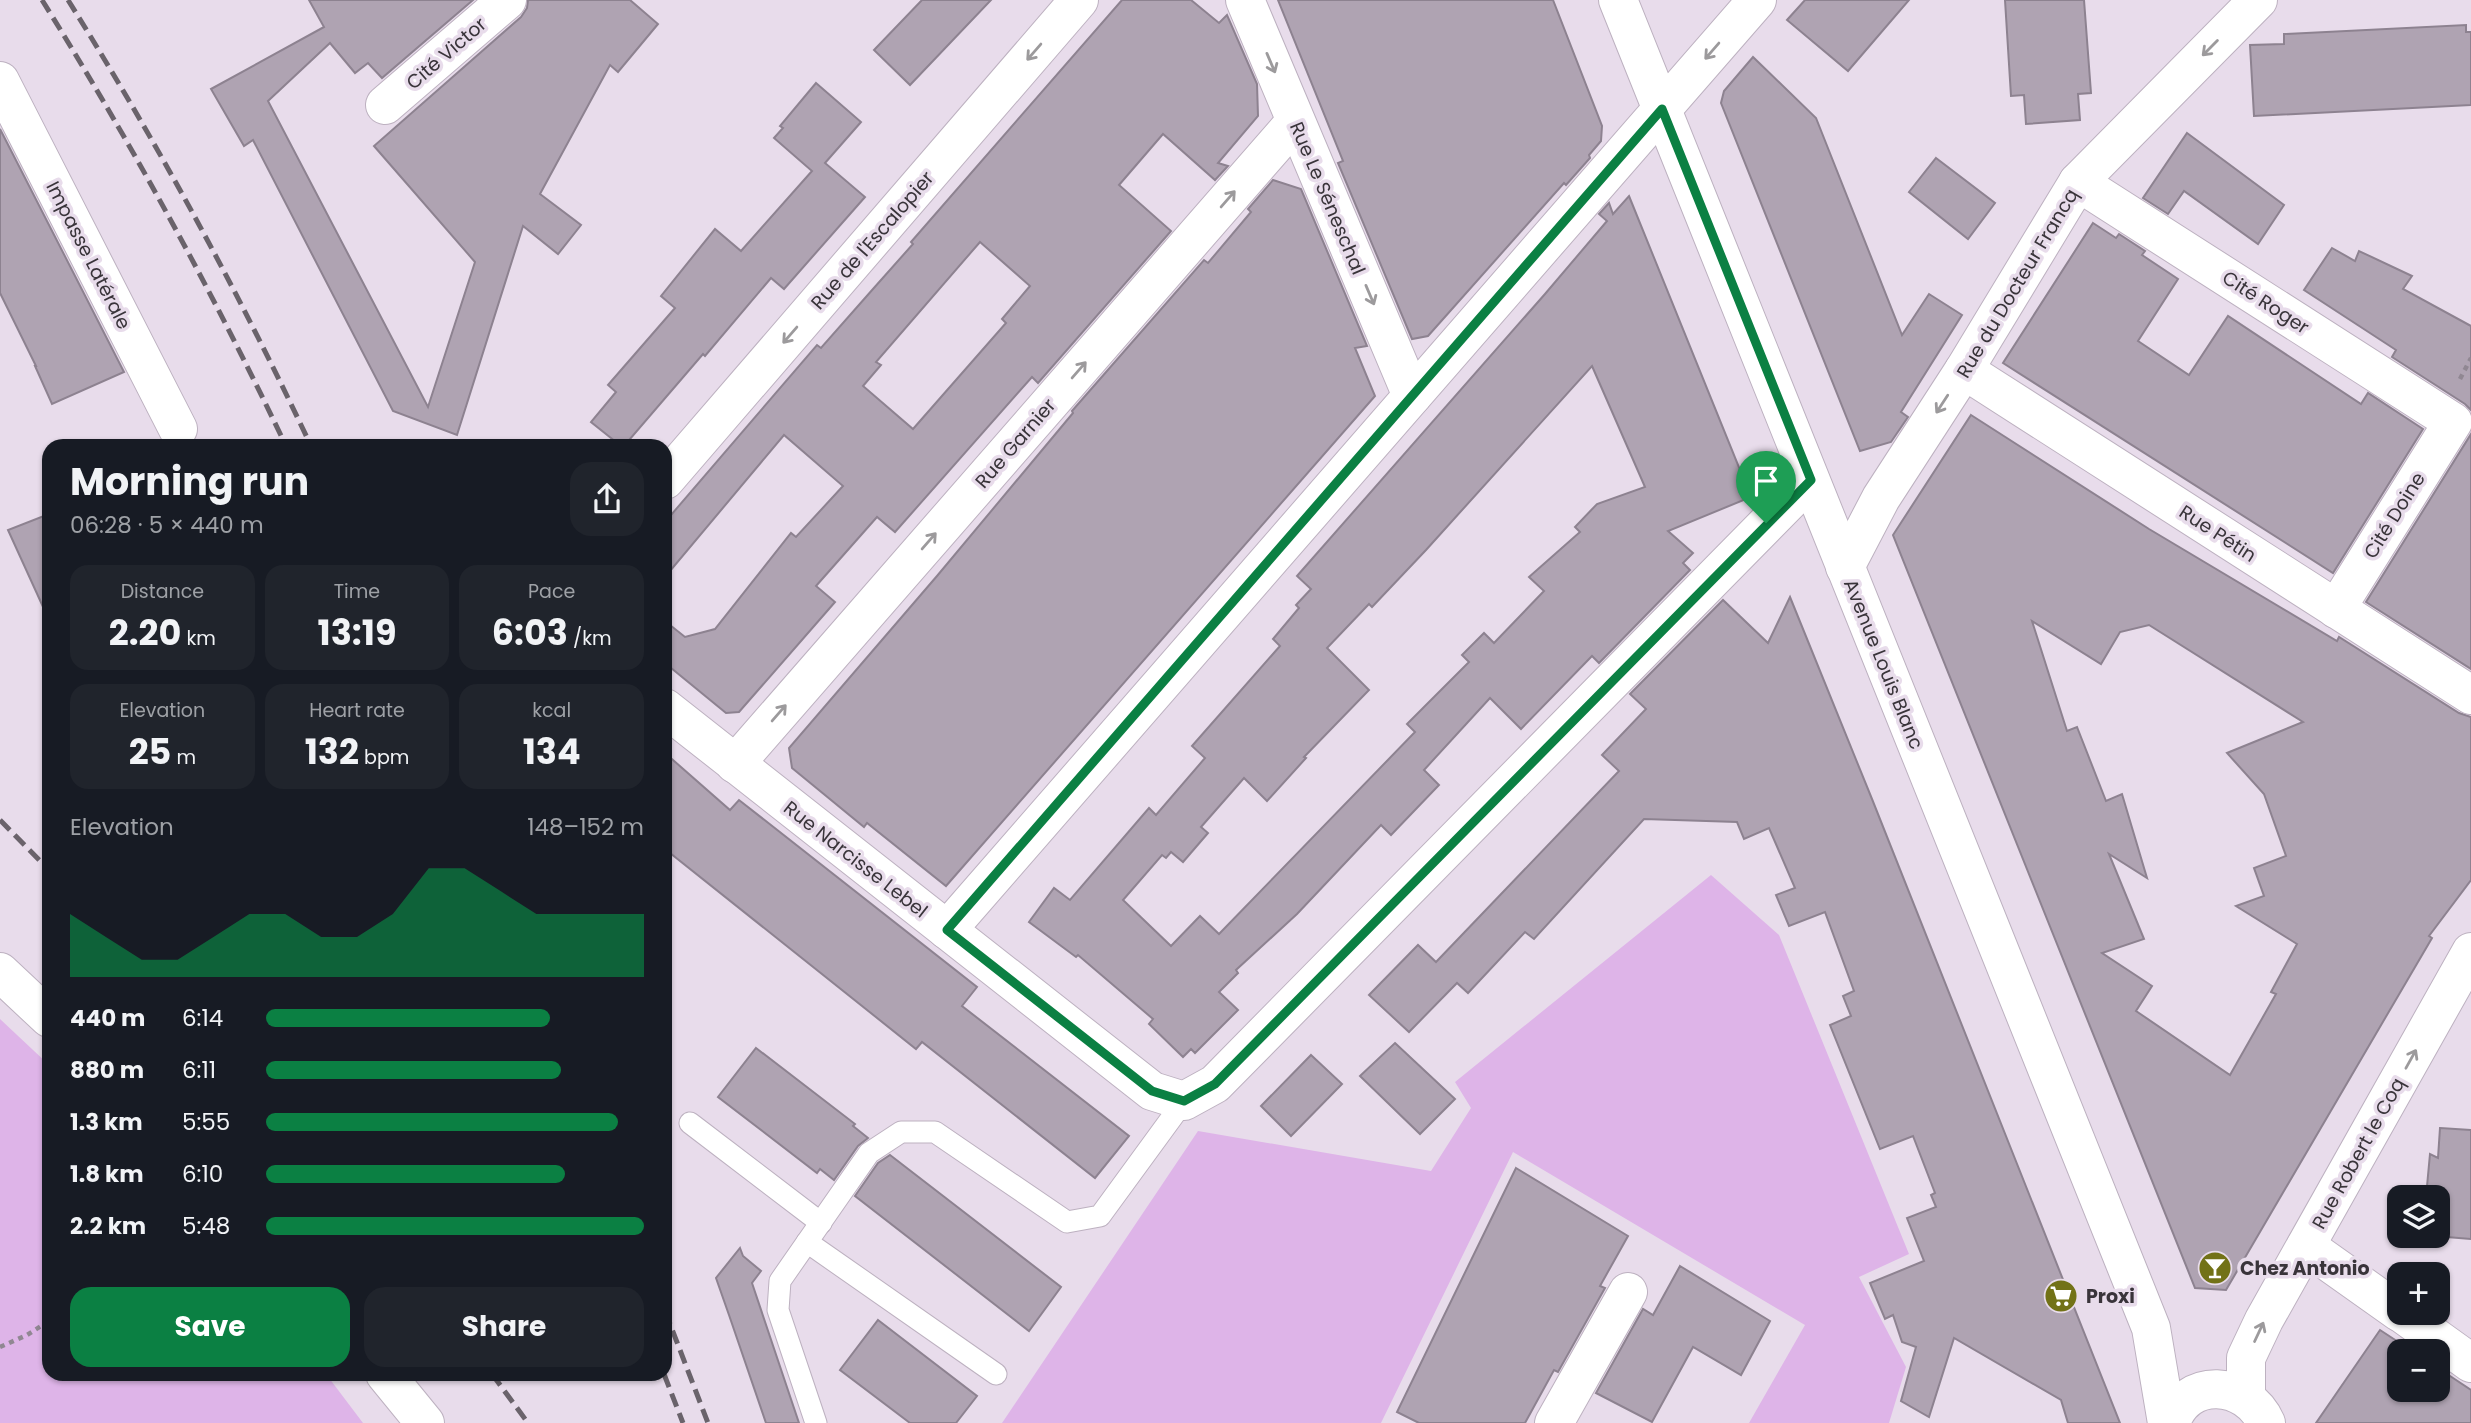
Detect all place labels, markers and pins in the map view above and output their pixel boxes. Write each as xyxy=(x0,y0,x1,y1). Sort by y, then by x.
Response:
pin xyxy=(1736,451,1796,523)
bar icon: Chez Antonio xyxy=(2196,1249,2234,1287)
place label: Chez Antonio xyxy=(2240,1255,2370,1282)
supermarket icon: Proxi xyxy=(2042,1277,2080,1315)
place label: Proxi xyxy=(2086,1283,2135,1310)

